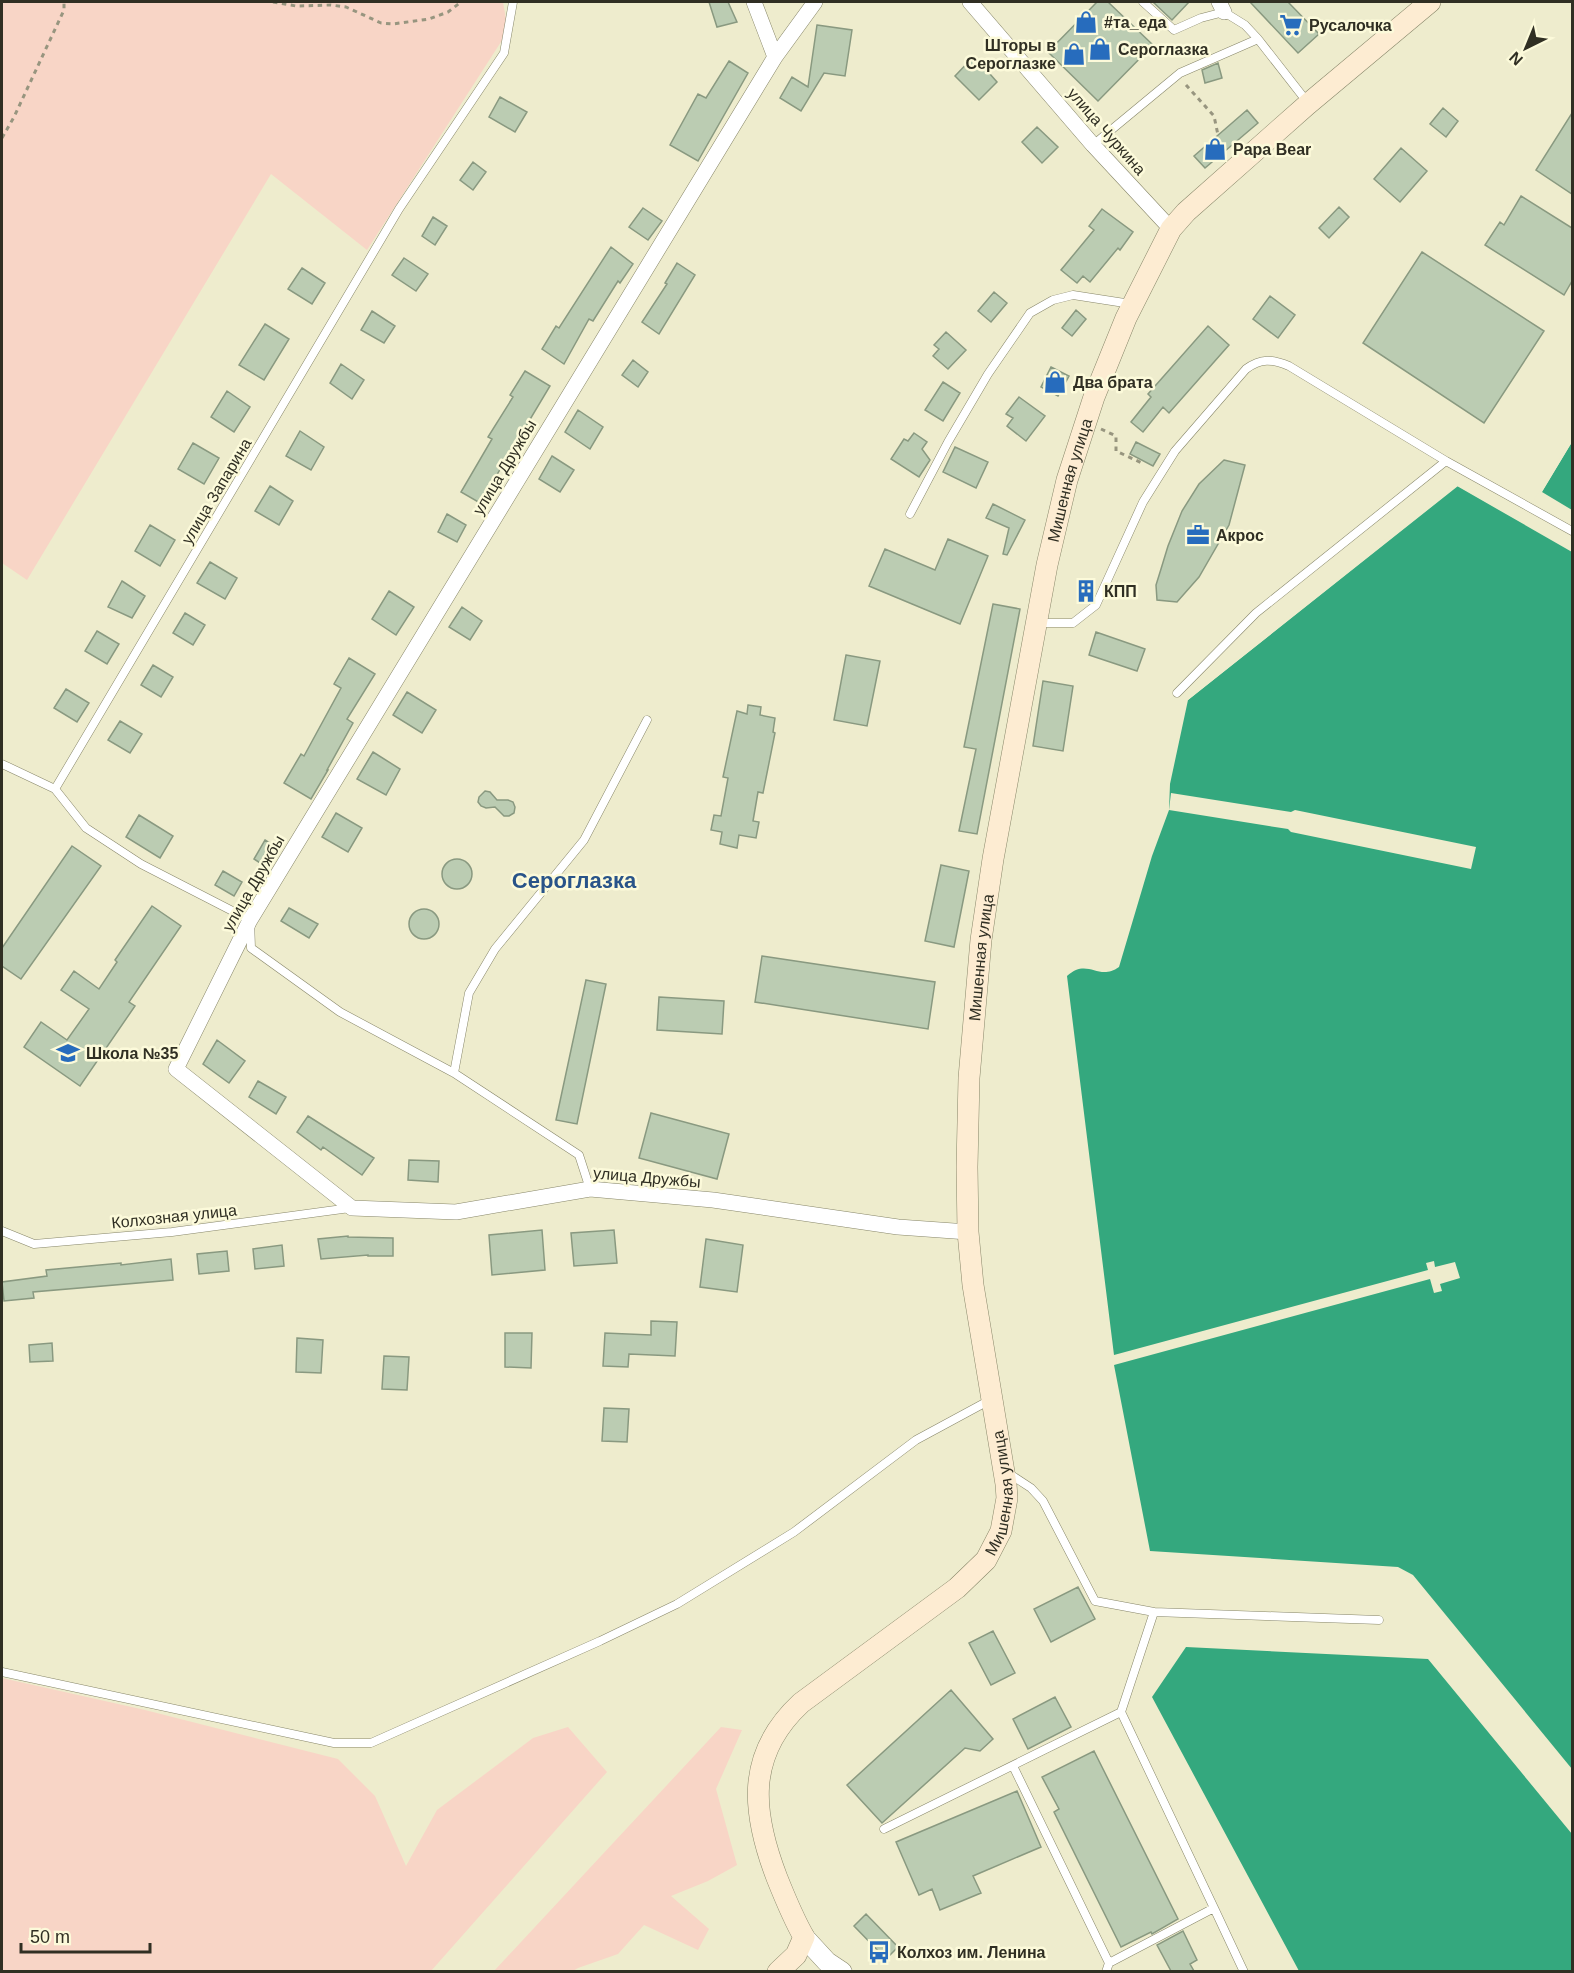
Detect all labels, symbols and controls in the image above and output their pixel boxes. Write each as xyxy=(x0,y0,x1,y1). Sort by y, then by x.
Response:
shop icon: #та_еда xyxy=(1073,9,1099,35)
supermarket icon: Русалочка xyxy=(1278,12,1304,38)
place label: #та_еда xyxy=(1104,14,1167,31)
place label: Русалочка xyxy=(1309,17,1392,34)
north arrow xyxy=(1496,18,1556,78)
shop icon: Сероглазка xyxy=(1087,36,1113,62)
place label: Шторы в Сероглазке xyxy=(966,37,1056,72)
shop icon: Шторы в Сероглазке xyxy=(1061,41,1087,67)
place label: Сероглазка xyxy=(1118,41,1208,58)
text: N xyxy=(1506,48,1526,69)
street label: улица Чуркина xyxy=(1064,84,1149,178)
shop icon: Papa Bear xyxy=(1202,136,1228,162)
place label: Papa Bear xyxy=(1233,141,1311,158)
shop icon: Два брата xyxy=(1042,369,1068,395)
place label: Два брата xyxy=(1073,374,1153,391)
street label: Мишенная улица xyxy=(1045,416,1096,544)
street label: улица Дружбы xyxy=(469,417,539,518)
street label: улица Запарина xyxy=(178,435,255,547)
office icon: Акрос xyxy=(1185,522,1211,548)
place label: Акрос xyxy=(1216,527,1264,544)
building icon: КПП xyxy=(1073,578,1099,604)
place label: КПП xyxy=(1104,583,1137,600)
street label: улица Дружбы xyxy=(219,832,288,934)
district label: Сероглазка xyxy=(512,868,637,893)
street label: Мишенная улица xyxy=(966,893,997,1022)
school or university icon: Школа №35 xyxy=(55,1040,81,1066)
place label: Школа №35 xyxy=(86,1045,178,1062)
street label: улица Дружбы xyxy=(593,1164,701,1191)
street label: Колхозная улица xyxy=(111,1201,238,1232)
street label: Мишенная улица xyxy=(982,1429,1016,1558)
scale bar xyxy=(21,1916,150,1954)
text: 50 m xyxy=(30,1927,70,1947)
bus stop icon: Колхоз им. Ленина xyxy=(866,1939,892,1965)
place label: Колхоз им. Ленина xyxy=(897,1944,1046,1961)

